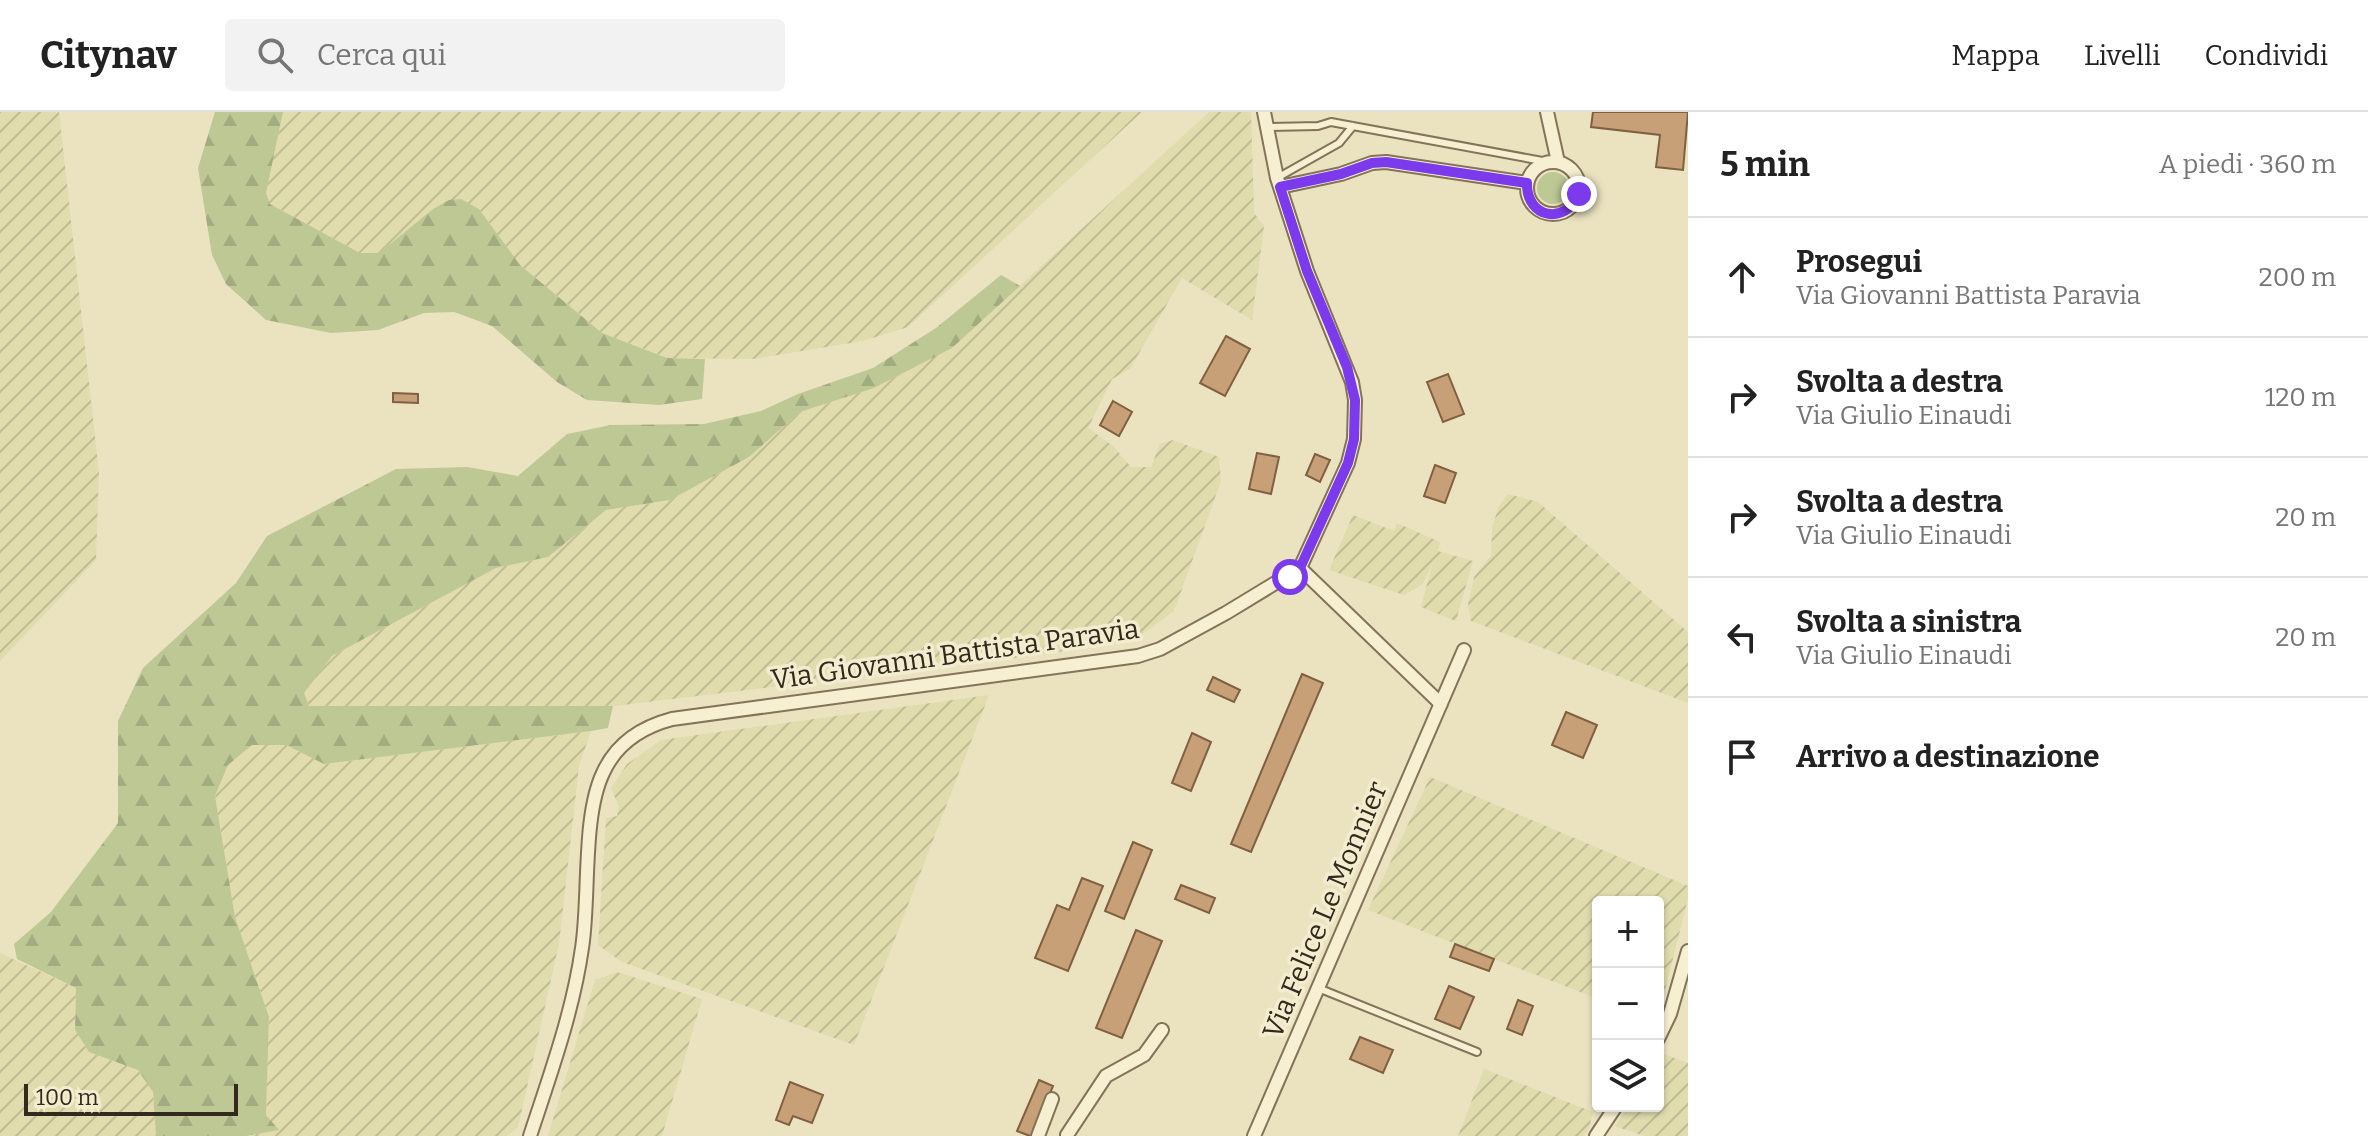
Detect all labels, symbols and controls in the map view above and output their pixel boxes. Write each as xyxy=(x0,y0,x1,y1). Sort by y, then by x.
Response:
search box xyxy=(225,19,785,91)
text: Citynav xyxy=(40,32,177,78)
icon: search xyxy=(253,33,297,77)
text: Cerca qui xyxy=(317,37,446,73)
text: Mappa xyxy=(1951,39,2040,72)
text: Livelli xyxy=(2084,39,2161,72)
text: Condividi xyxy=(2205,39,2328,72)
text: 5 min xyxy=(1720,144,1810,185)
text: A piedi · 360 m xyxy=(2159,149,2336,180)
route end xyxy=(1561,176,1597,212)
text: Prosegui xyxy=(1796,244,1922,280)
icon: ahead xyxy=(1720,255,1764,299)
text: 200 m xyxy=(2259,262,2336,293)
text: Via Giovanni Battista Paravia xyxy=(1796,280,2141,311)
text: Svolta a destra xyxy=(1796,364,2003,400)
icon: right xyxy=(1720,375,1764,419)
text: 120 m xyxy=(2265,382,2336,413)
text: Via Giulio Einaudi xyxy=(1796,400,2012,431)
text: Svolta a destra xyxy=(1796,484,2003,520)
icon: right xyxy=(1720,495,1764,539)
text: 20 m xyxy=(2275,502,2336,533)
text: Via Giulio Einaudi xyxy=(1796,520,2012,551)
route start xyxy=(1272,559,1308,595)
text: Svolta a sinistra xyxy=(1796,604,2022,640)
street label: Via Giovanni Battista Paravia xyxy=(769,612,1141,696)
icon: left xyxy=(1720,615,1764,659)
text: 20 m xyxy=(2275,622,2336,653)
text: Via Giulio Einaudi xyxy=(1796,640,2012,671)
icon: arrive xyxy=(1720,735,1764,779)
text: Arrivo a destinazione xyxy=(1796,739,2099,775)
street label: Via Felice Le Monnier xyxy=(1256,776,1394,1044)
map controls xyxy=(1592,896,1664,1112)
button: + xyxy=(1592,896,1664,968)
button: − xyxy=(1592,968,1664,1040)
button: layers xyxy=(1592,1040,1664,1112)
scale bar xyxy=(24,1080,238,1116)
text: 100 m xyxy=(36,1084,99,1111)

